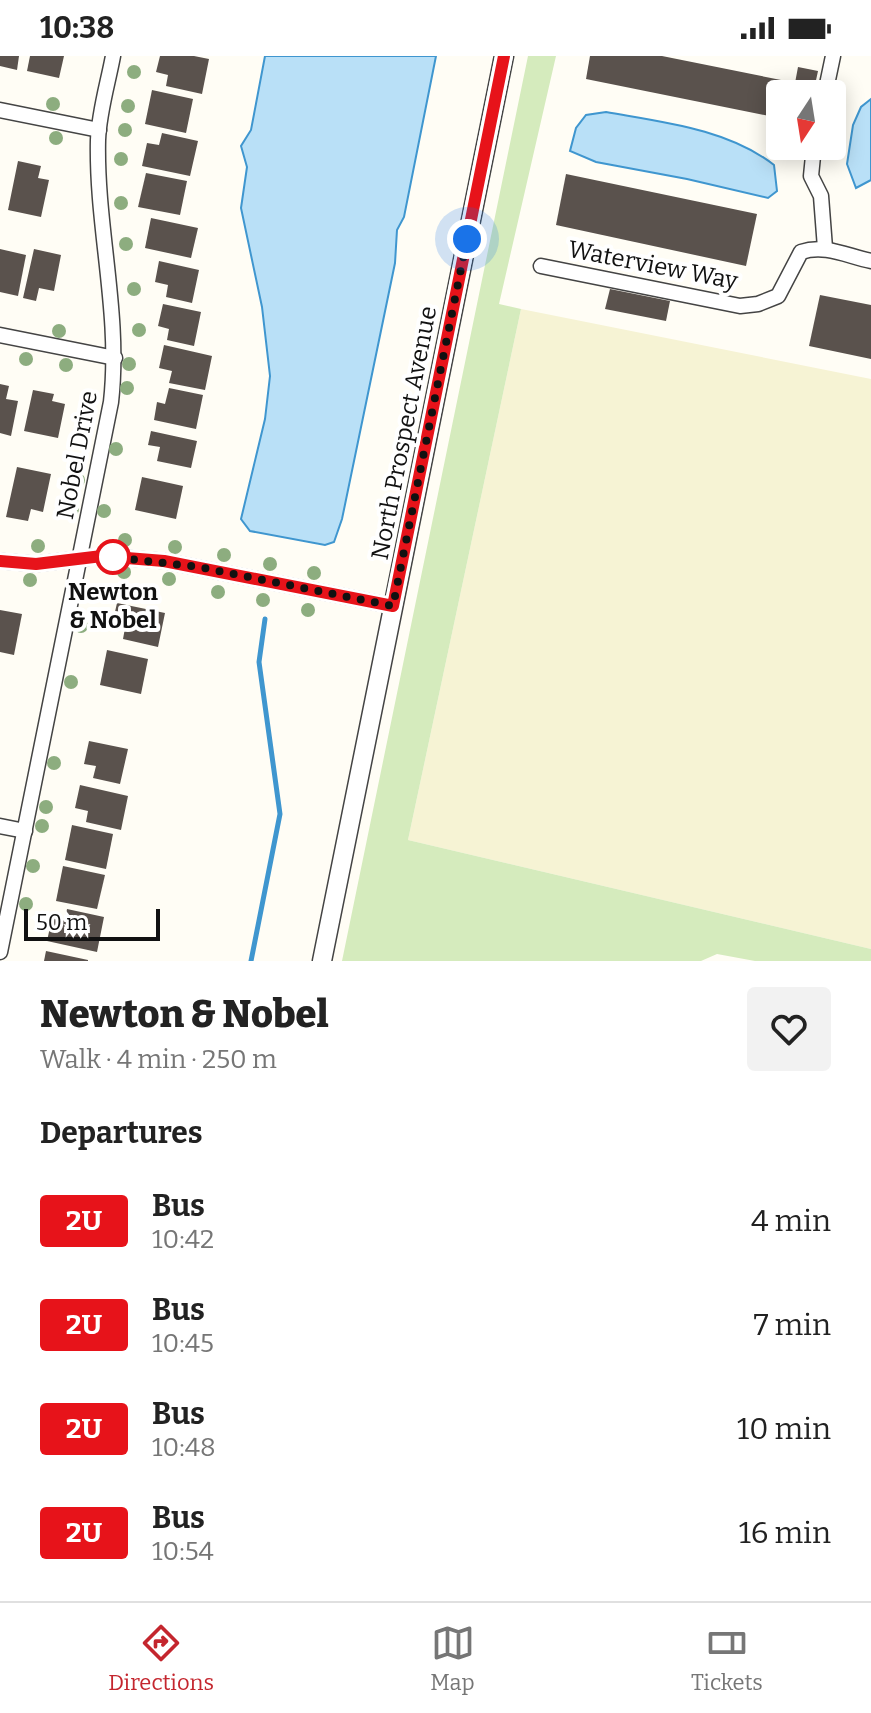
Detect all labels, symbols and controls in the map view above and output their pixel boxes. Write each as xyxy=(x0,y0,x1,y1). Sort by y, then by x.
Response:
text: 10:38 xyxy=(40,10,114,46)
north arrow xyxy=(766,80,846,160)
map controls xyxy=(766,80,846,160)
your location xyxy=(447,219,487,259)
street label: Waterview Way xyxy=(566,235,740,295)
street label: North Prospect Avenue xyxy=(366,304,442,562)
street label: Nobel Drive xyxy=(51,388,103,522)
marker: Newton & Nobel xyxy=(96,540,130,574)
place label: Newton & Nobel xyxy=(68,578,159,634)
scale bar xyxy=(24,905,160,941)
text: 50 m xyxy=(36,909,87,936)
button: heart xyxy=(747,987,831,1071)
text: Newton & Nobel xyxy=(40,991,329,1037)
text: Walk · 4 min · 250 m xyxy=(40,1044,277,1075)
text: Departures xyxy=(40,1115,203,1151)
text: Bus xyxy=(152,1188,205,1224)
text: 4 min xyxy=(751,1203,831,1239)
text: 2U xyxy=(66,1204,102,1237)
text: 10:42 xyxy=(152,1224,214,1255)
text: Bus xyxy=(152,1292,205,1328)
text: 7 min xyxy=(753,1307,831,1343)
text: 2U xyxy=(66,1308,102,1341)
text: 10:45 xyxy=(152,1328,214,1359)
text: Bus xyxy=(152,1396,205,1432)
text: 10 min xyxy=(737,1411,831,1447)
text: 2U xyxy=(66,1412,102,1445)
text: 10:48 xyxy=(152,1432,216,1463)
text: Bus xyxy=(152,1500,205,1536)
text: 16 min xyxy=(739,1515,831,1551)
text: 2U xyxy=(66,1516,102,1549)
text: 10:54 xyxy=(152,1536,214,1567)
tab: Directions xyxy=(108,1621,214,1696)
tab: Map xyxy=(430,1621,475,1696)
tab: Tickets xyxy=(691,1621,763,1696)

